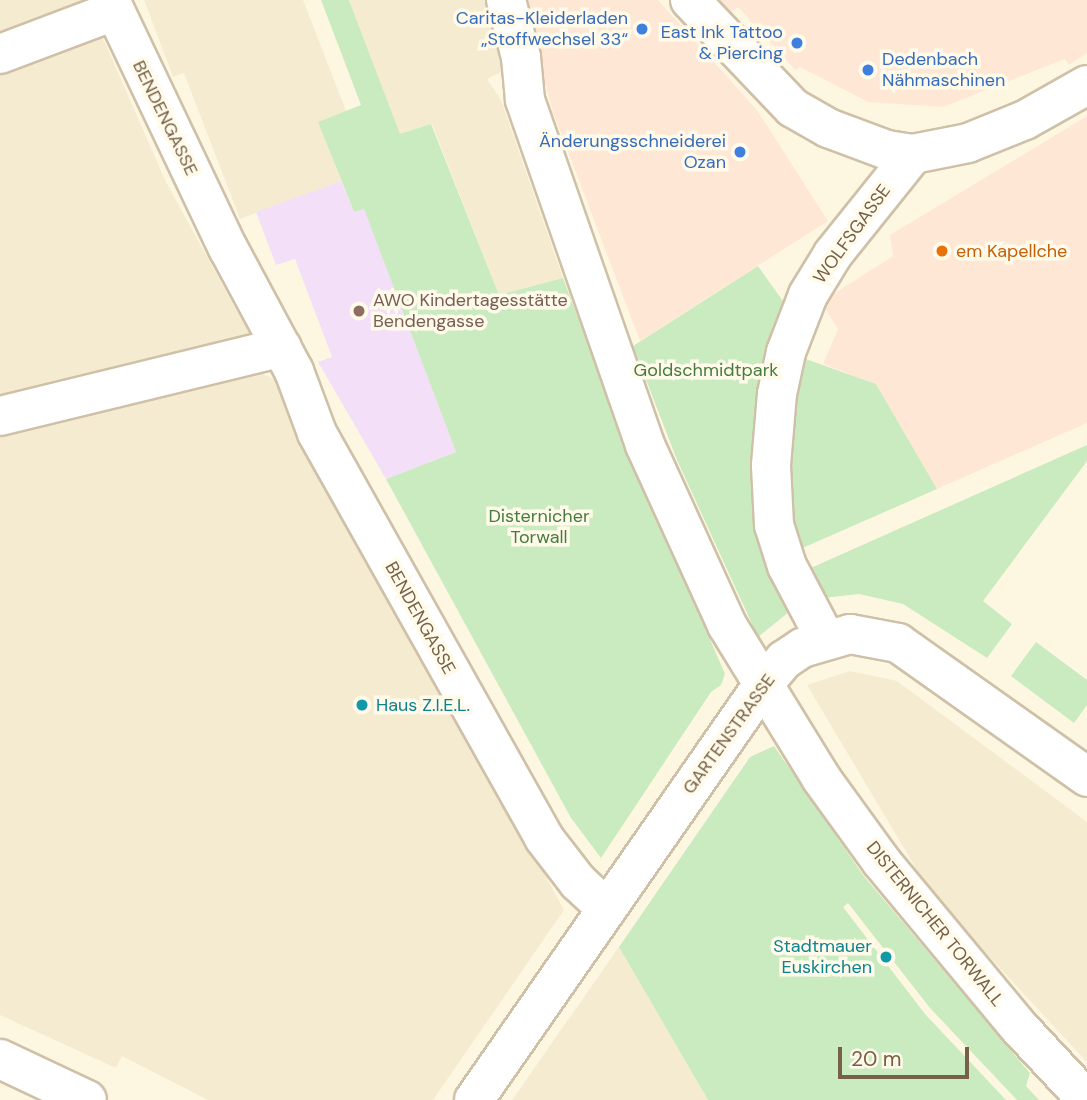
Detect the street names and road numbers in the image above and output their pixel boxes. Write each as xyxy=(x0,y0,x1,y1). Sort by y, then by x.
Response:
street label: BENDENGASSE xyxy=(128,57,202,179)
street label: WOLFSGASSE xyxy=(809,180,895,288)
street label: BENDENGASSE xyxy=(380,558,460,678)
street label: GARTENSTRASSE xyxy=(678,670,780,798)
street label: DISTERNICHER TORWALL xyxy=(862,837,1008,1011)

